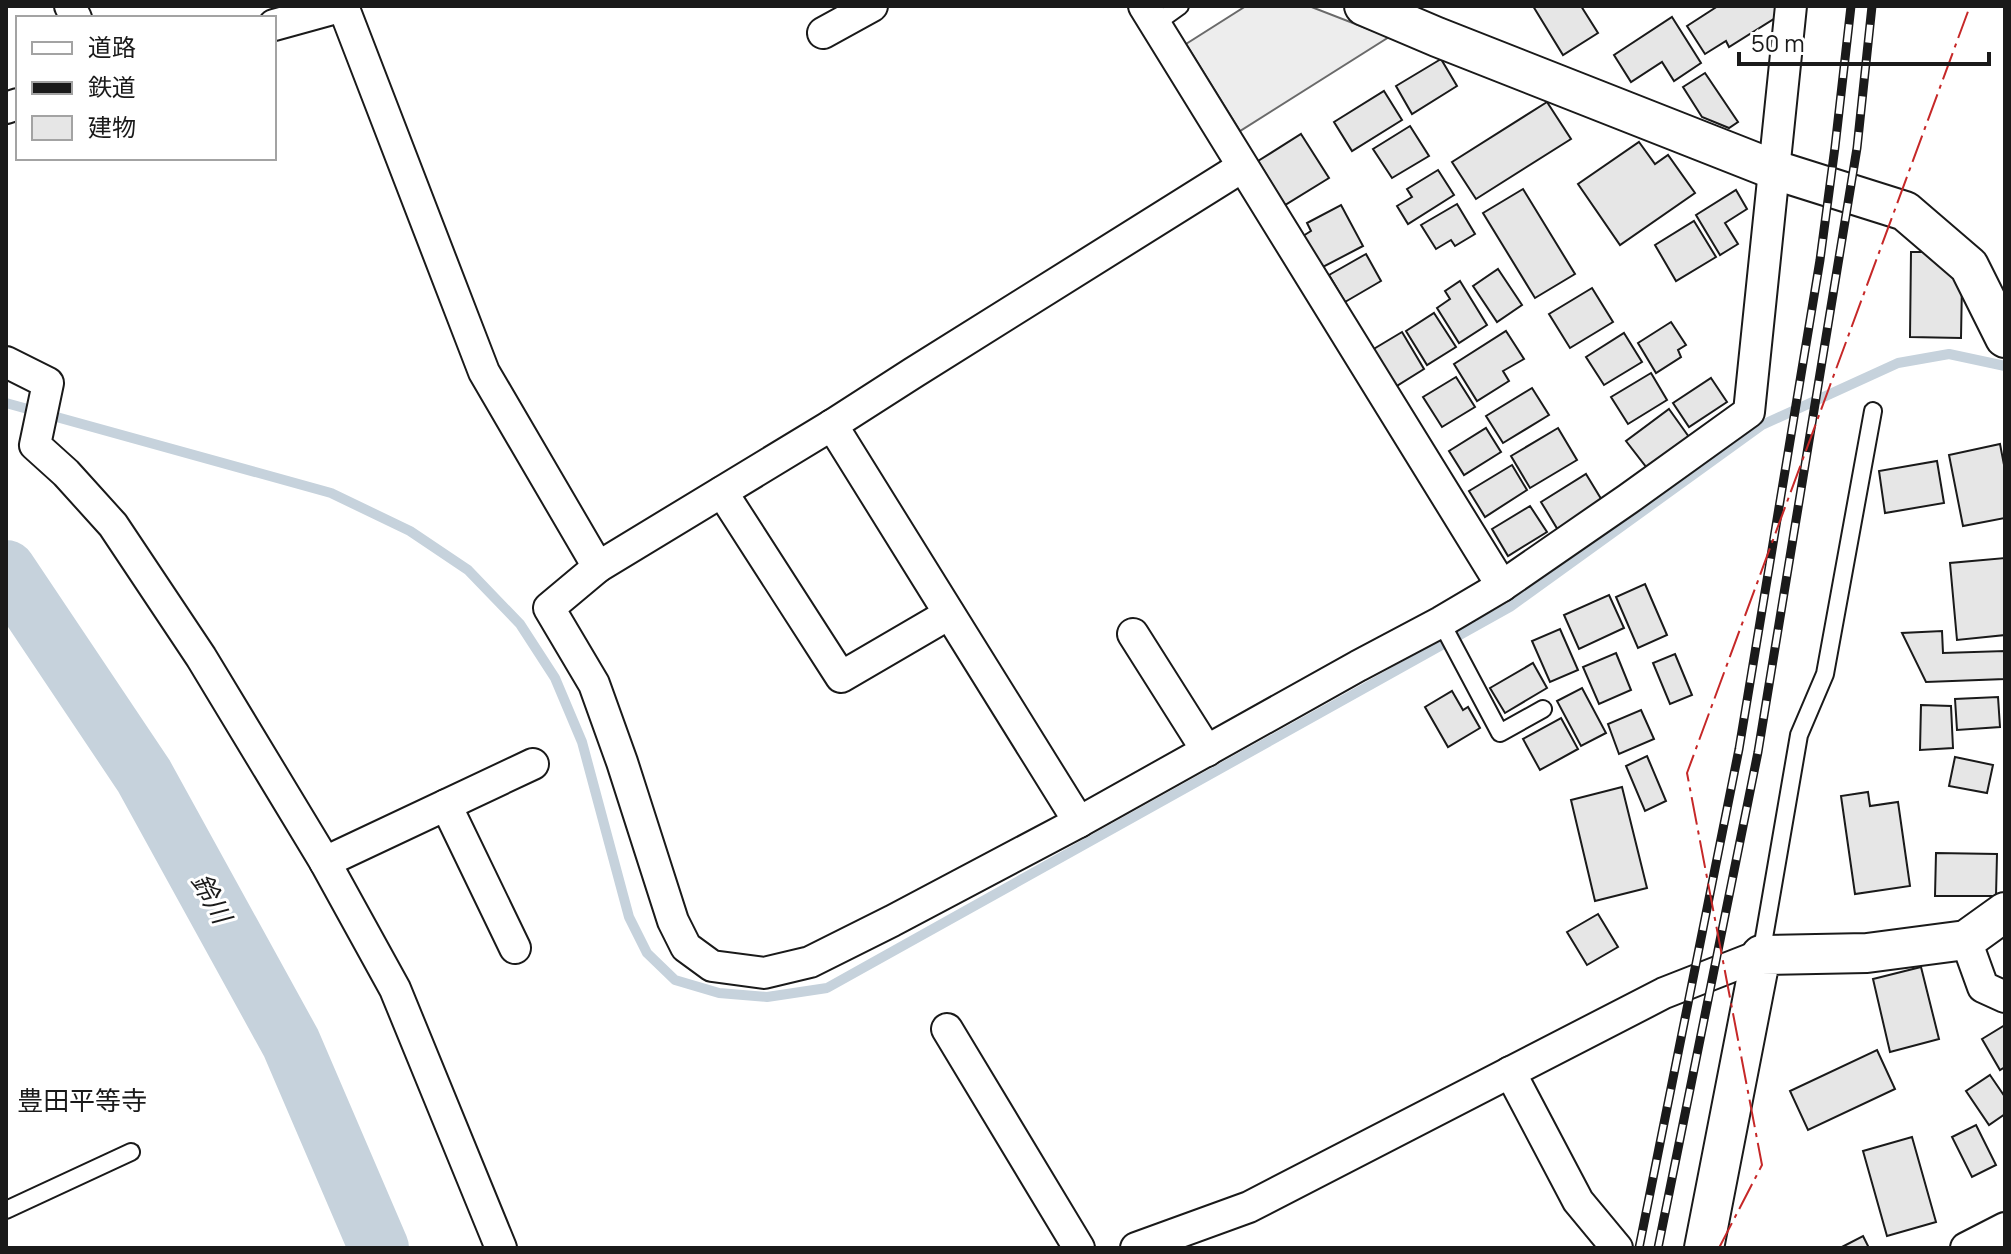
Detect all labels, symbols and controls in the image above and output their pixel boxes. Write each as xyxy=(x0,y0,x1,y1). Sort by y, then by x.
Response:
legend xyxy=(16,16,276,160)
scale bar xyxy=(1739,16,1989,66)
text: 50 m xyxy=(1751,26,1805,59)
text: 道路 xyxy=(88,30,136,63)
text: 鉄道 xyxy=(88,70,136,103)
text: 建物 xyxy=(88,110,136,143)
water label: 鈴川 xyxy=(184,867,242,932)
district label: 豊田平等寺 xyxy=(17,1082,147,1118)

